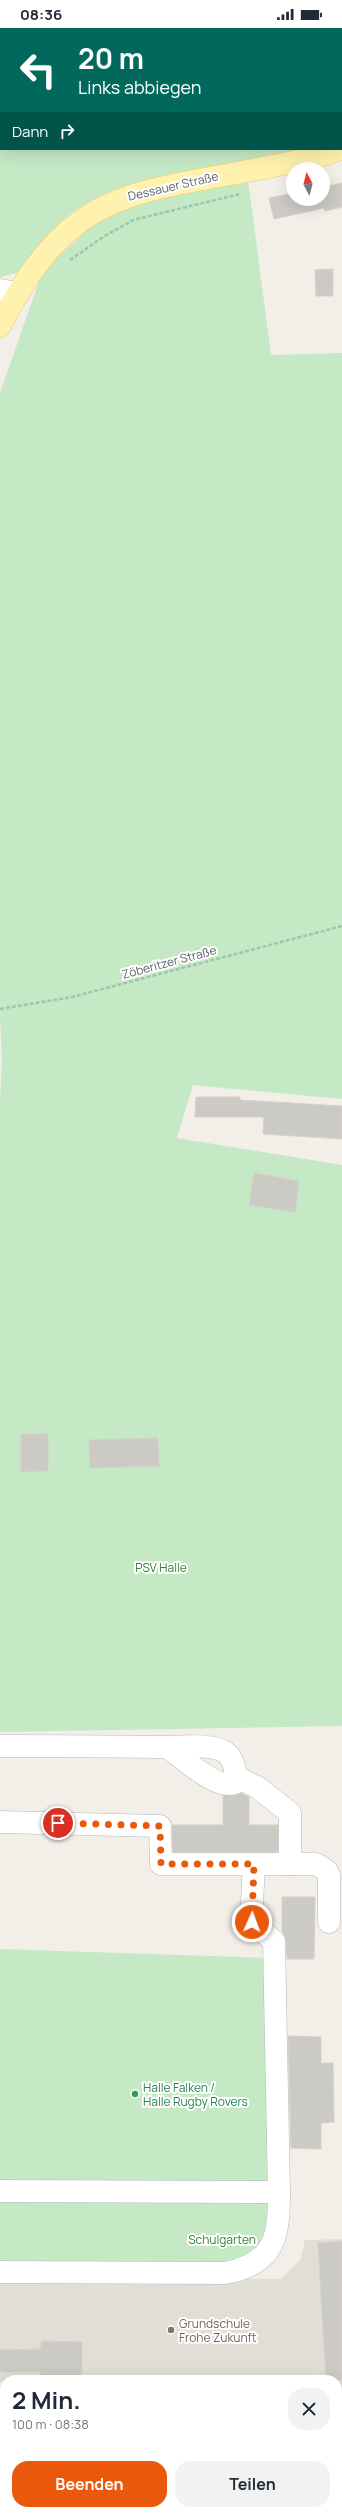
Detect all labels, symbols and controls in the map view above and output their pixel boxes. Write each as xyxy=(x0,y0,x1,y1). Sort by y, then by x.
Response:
text: 08:36 xyxy=(20,4,62,25)
text: 20 m xyxy=(78,39,144,77)
icon: left xyxy=(12,44,64,96)
text: Links abbiegen xyxy=(78,75,202,99)
icon: right xyxy=(56,120,78,142)
text: Dann xyxy=(12,121,48,142)
north arrow xyxy=(286,162,330,206)
map controls xyxy=(286,162,330,206)
street label: Dessauer Straße xyxy=(126,167,220,205)
street label: Zöberitzer Straße xyxy=(120,941,218,983)
park label: PSV Halle xyxy=(135,1559,187,1576)
pin xyxy=(41,1806,75,1840)
icon: arrive xyxy=(47,1812,69,1834)
position arrow xyxy=(231,1901,273,1943)
place label: Halle Falken / Halle Rugby Rovers xyxy=(143,2079,248,2110)
marker: Halle Falken / Halle Rugby Rovers xyxy=(130,2089,140,2099)
park label: Schulgarten xyxy=(188,2231,256,2248)
place label: Grundschule Frohe Zukunft xyxy=(179,2315,257,2346)
marker: Grundschule Frohe Zukunft xyxy=(166,2325,176,2335)
text: 2 Min. xyxy=(12,2383,81,2416)
button: close xyxy=(288,2388,330,2430)
text: 100 m · 08:38 xyxy=(12,2415,89,2433)
button: Beenden xyxy=(12,2461,167,2507)
button: Teilen xyxy=(175,2461,330,2507)

